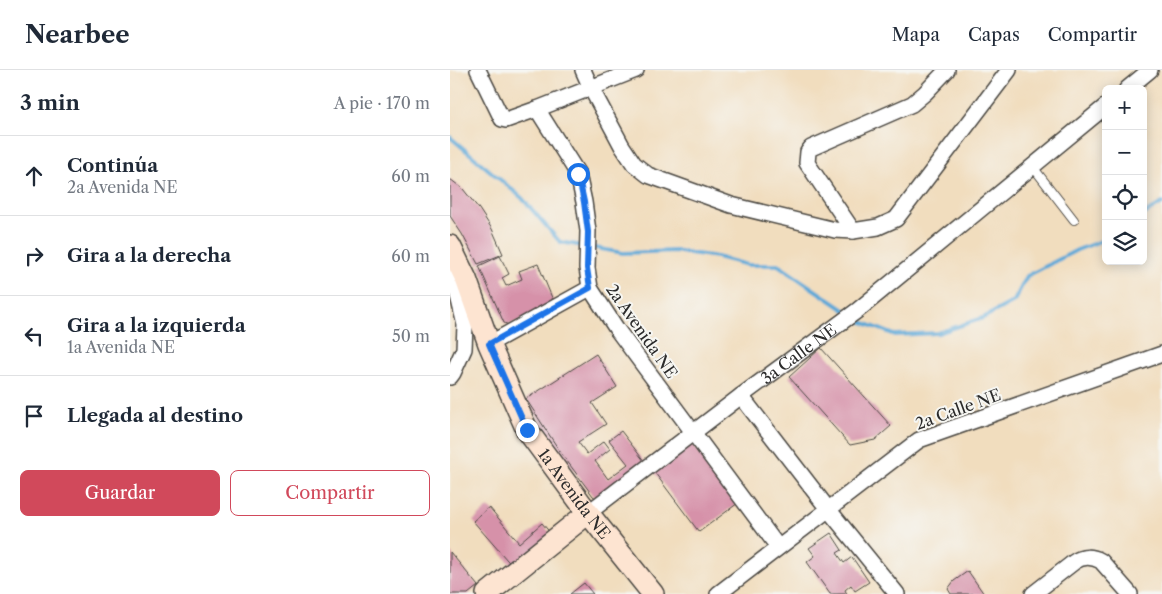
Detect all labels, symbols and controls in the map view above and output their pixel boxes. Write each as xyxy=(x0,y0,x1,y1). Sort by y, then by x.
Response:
text: Nearbee xyxy=(25,20,130,49)
text: Mapa xyxy=(892,24,940,46)
text: Capas xyxy=(968,24,1020,46)
text: Compartir xyxy=(1048,24,1137,46)
map controls xyxy=(1102,85,1147,265)
button: + xyxy=(1102,85,1147,130)
text: 3 min xyxy=(20,90,80,115)
text: A pie · 170 m xyxy=(334,93,430,113)
button: − xyxy=(1102,130,1147,175)
text: Continúa xyxy=(67,154,158,177)
icon: ahead xyxy=(20,162,48,190)
route start xyxy=(567,163,590,186)
text: 60 m xyxy=(391,166,430,186)
button: locate xyxy=(1102,175,1147,220)
text: 2a Avenida NE xyxy=(67,177,178,197)
button: layers xyxy=(1102,220,1147,265)
icon: right xyxy=(20,242,48,270)
text: Gira a la derecha xyxy=(67,244,231,267)
text: 60 m xyxy=(391,246,430,266)
street label: 2a Avenida NE xyxy=(602,280,682,382)
text: Gira a la izquierda xyxy=(67,314,246,337)
street label: 3a Calle NE xyxy=(757,319,840,388)
icon: left xyxy=(20,322,48,350)
text: 50 m xyxy=(392,326,430,346)
text: 1a Avenida NE xyxy=(67,337,175,357)
street label: 2a Calle NE xyxy=(913,384,1003,434)
icon: arrive xyxy=(20,402,48,430)
text: Llegada al destino xyxy=(67,404,243,427)
route end xyxy=(516,419,539,442)
street label: 1a Avenida NE xyxy=(534,444,615,543)
button: Guardar xyxy=(20,470,220,516)
button: Compartir xyxy=(230,470,430,516)

